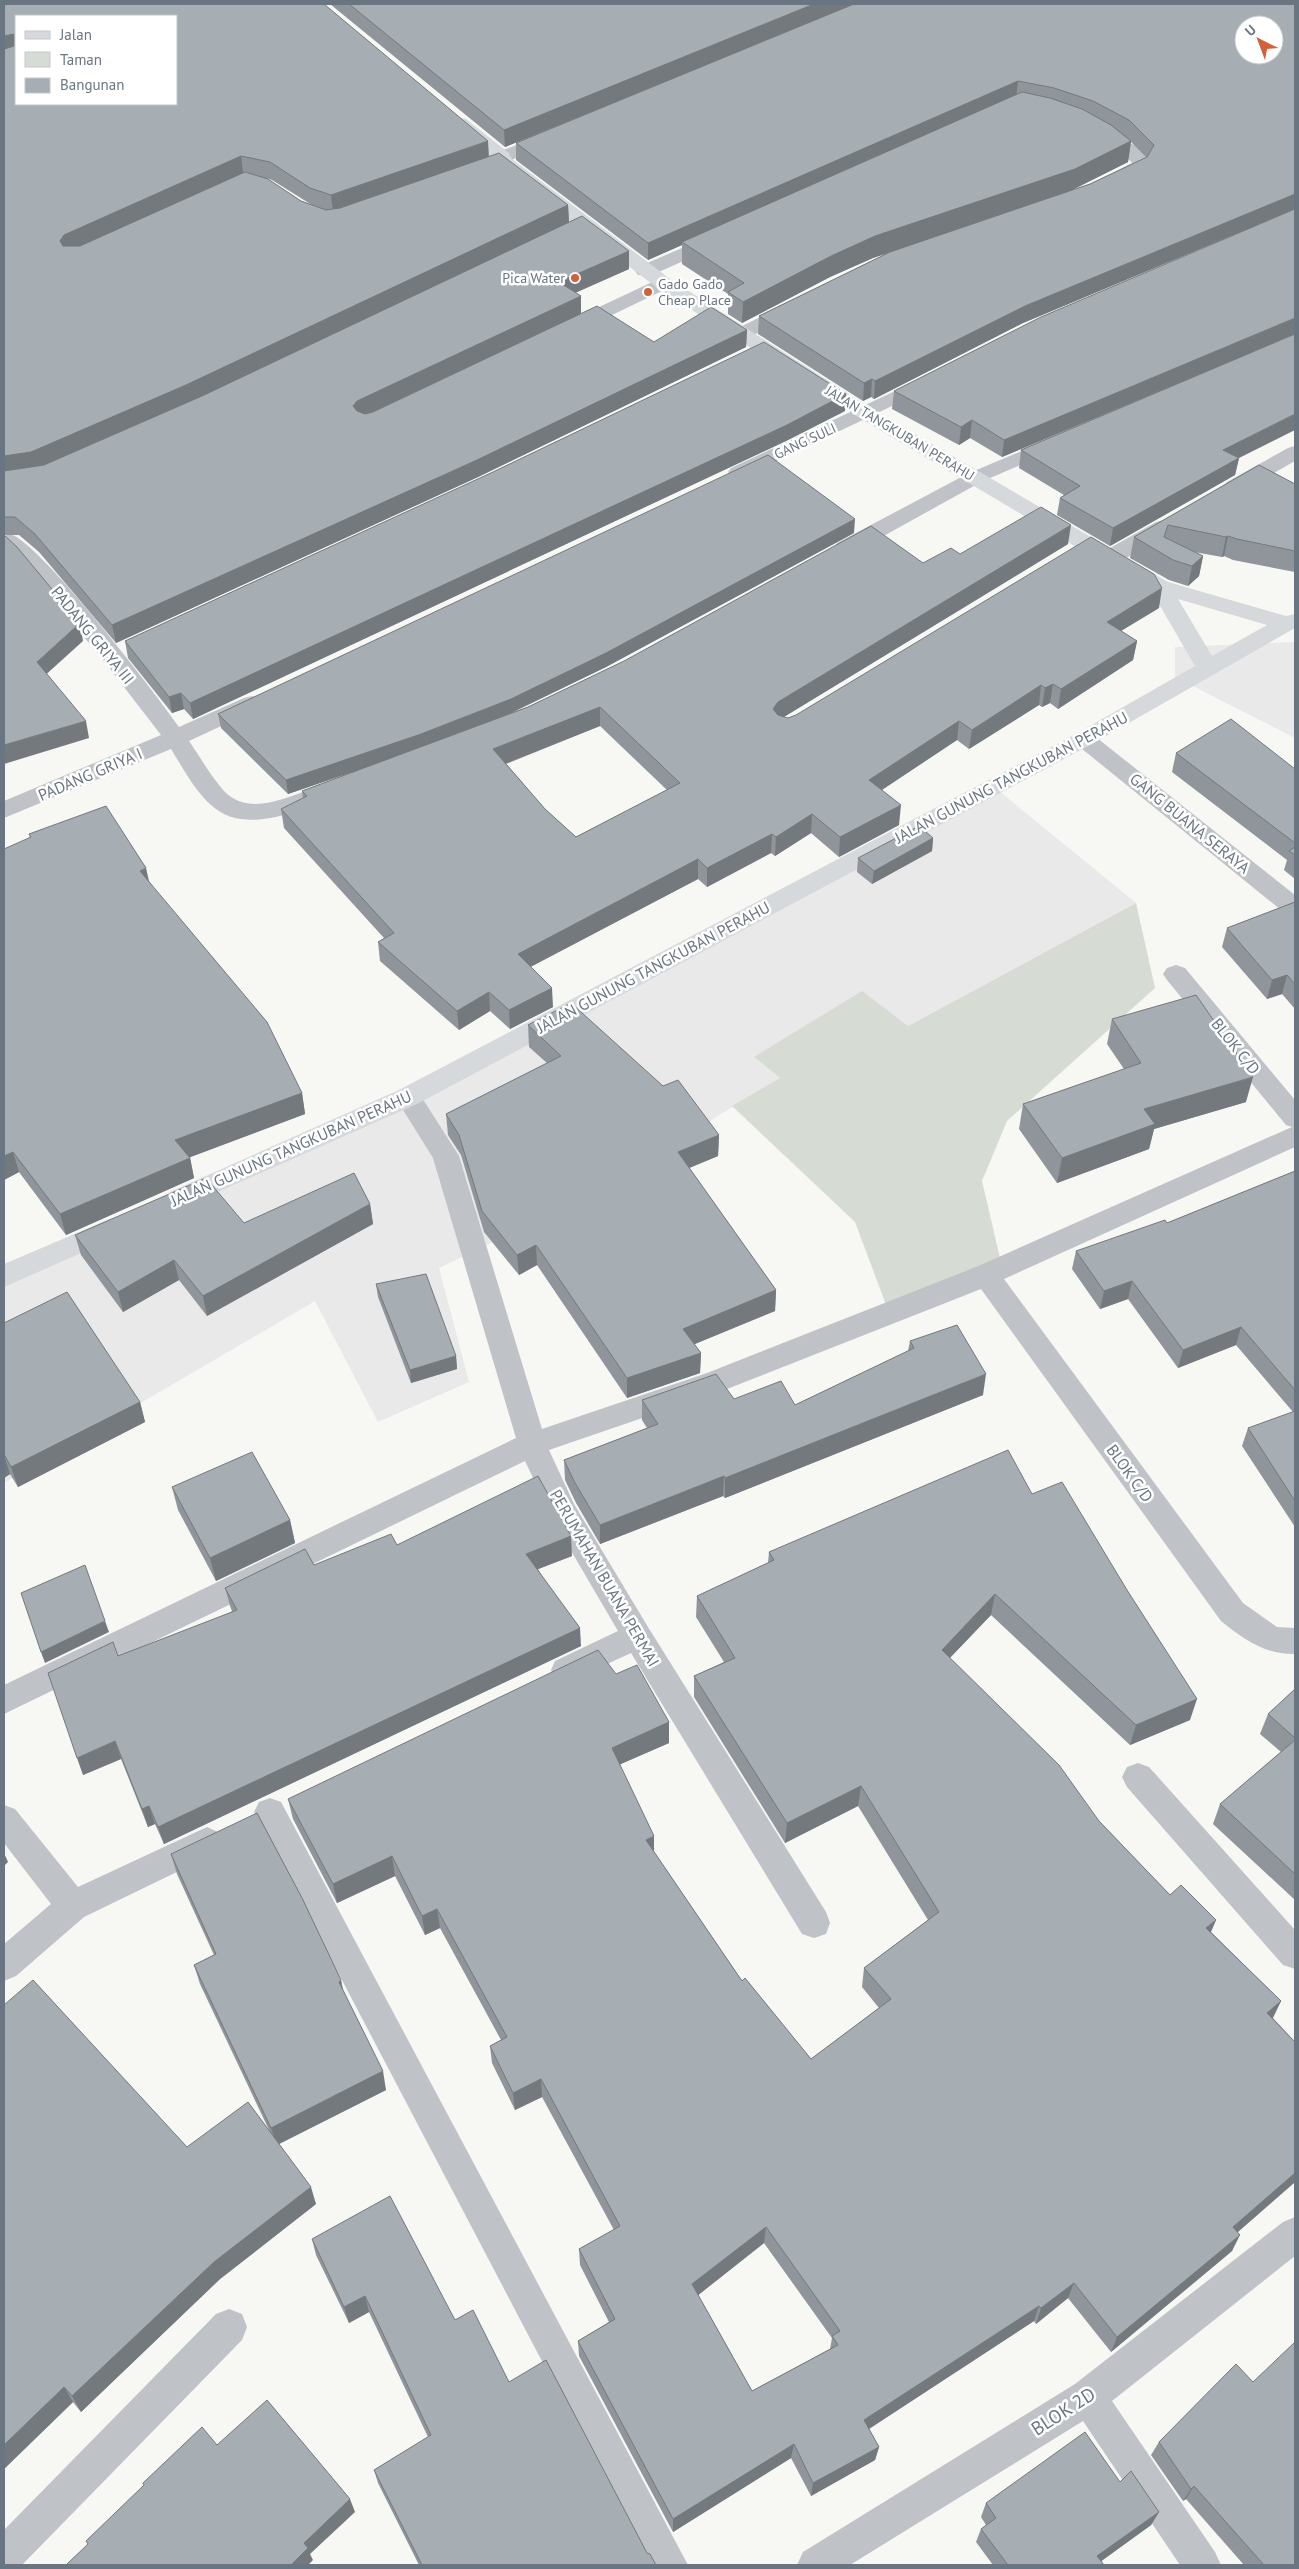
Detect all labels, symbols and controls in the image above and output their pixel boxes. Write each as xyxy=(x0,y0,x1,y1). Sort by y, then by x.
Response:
legend xyxy=(15,15,178,105)
north arrow xyxy=(1234,15,1284,65)
text: U xyxy=(1241,21,1260,40)
text: Jalan xyxy=(59,25,92,44)
text: Taman xyxy=(60,50,102,69)
text: Bangunan xyxy=(60,75,124,94)
place label: Pica Water xyxy=(502,269,565,287)
marker: Pica Water xyxy=(569,272,581,284)
place label: Gado Gado Cheap Place xyxy=(658,275,731,309)
marker: Gado Gado Cheap Place xyxy=(642,286,654,298)
street label: JALAN TANGKUBAN PERAHU xyxy=(821,381,978,485)
street label: GANG SULI xyxy=(771,419,839,463)
street label: PADANG GRIYA III xyxy=(47,582,139,688)
street label: JALAN GUNUNG TANGKUBAN PERAHU xyxy=(890,707,1131,848)
street label: PADANG GRIYA I xyxy=(35,743,145,805)
street label: GANG BUANA SERAYA xyxy=(1126,768,1254,878)
street label: JALAN GUNUNG TANGKUBAN PERAHU xyxy=(532,897,773,1038)
street label: BLOK C/D xyxy=(1207,1014,1265,1078)
street label: JALAN GUNUNG TANGKUBAN PERAHU xyxy=(167,1086,414,1211)
street label: BLOK C/D xyxy=(1102,1440,1158,1506)
street label: PERUMAHAN BUANA PERMAI xyxy=(546,1486,664,1670)
street label: BLOK 2D xyxy=(1026,2381,1100,2441)

